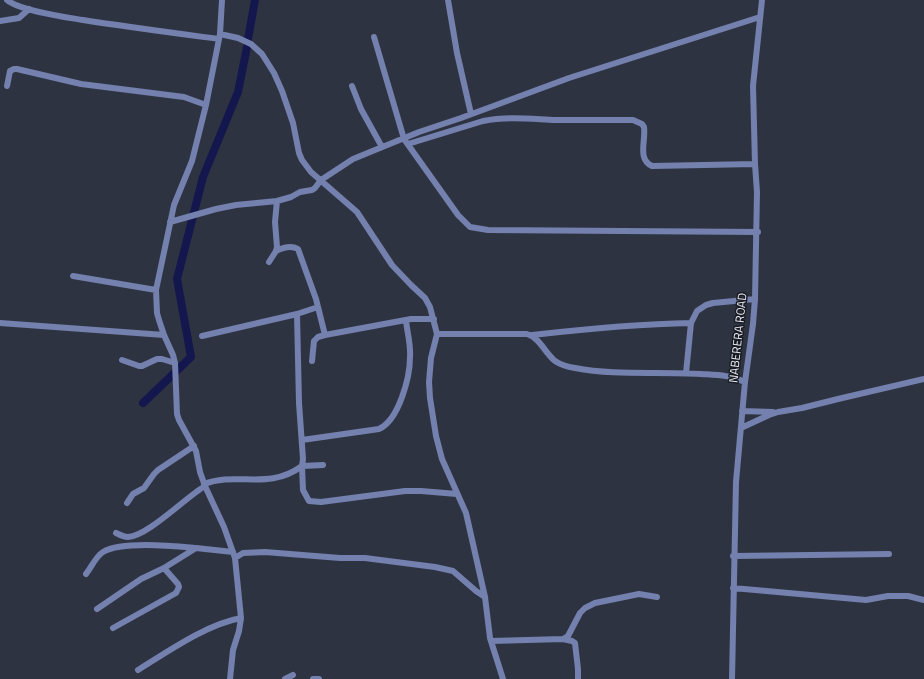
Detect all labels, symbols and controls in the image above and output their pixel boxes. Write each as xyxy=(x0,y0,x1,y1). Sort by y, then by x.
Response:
street label: NABERERA ROAD xyxy=(727,292,751,384)

